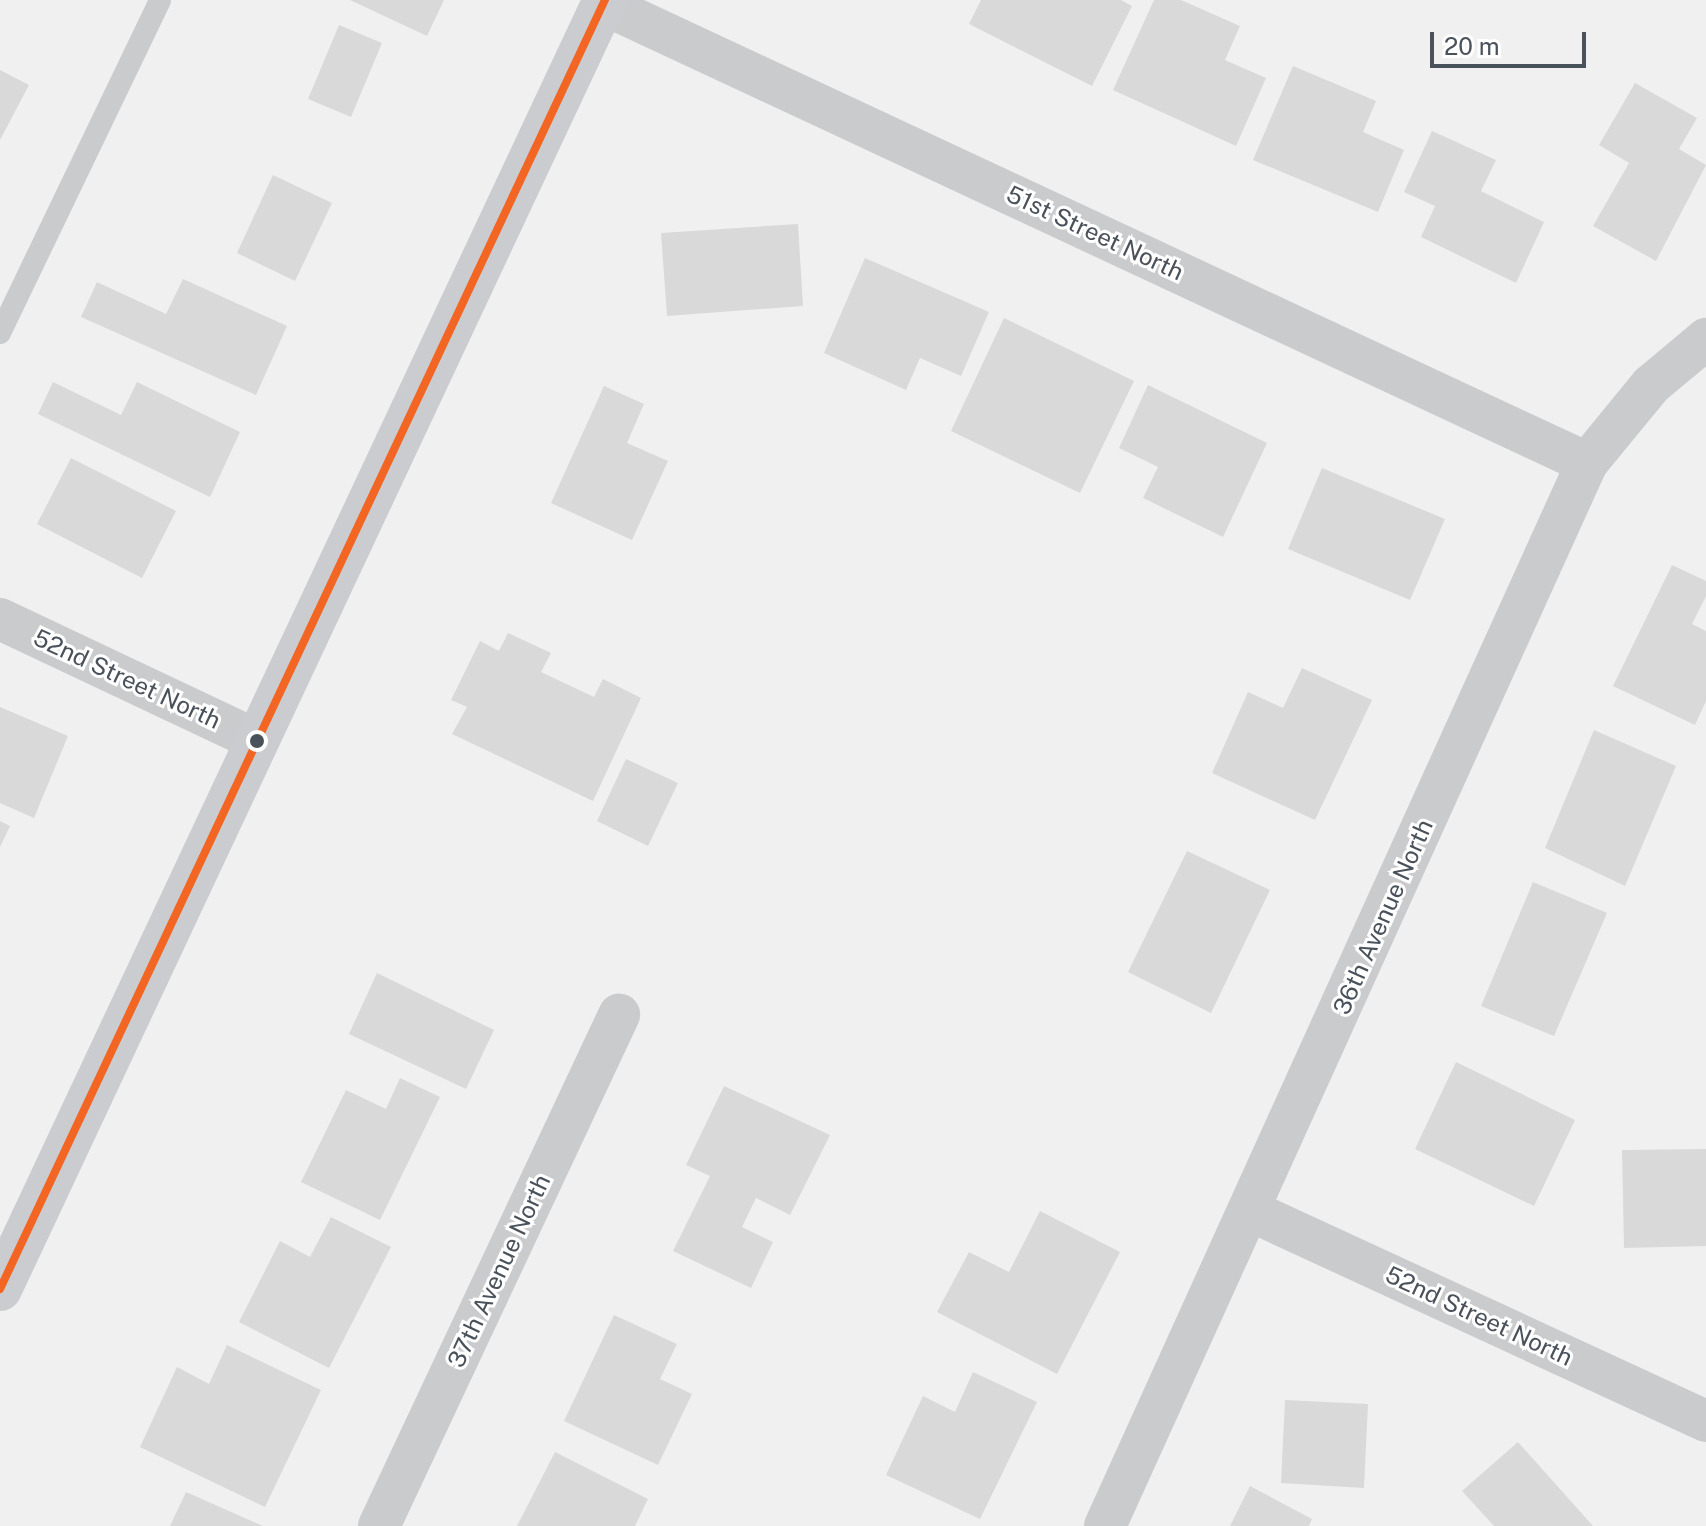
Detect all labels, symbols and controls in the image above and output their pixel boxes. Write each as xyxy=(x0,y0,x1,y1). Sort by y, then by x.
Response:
scale bar xyxy=(1434,16,1590,66)
text: 20 m xyxy=(1444,32,1500,60)
street label: 51st Street North xyxy=(1002,179,1188,287)
street label: 52nd Street North xyxy=(29,623,225,735)
unlabelled marker xyxy=(249,733,265,749)
street label: 36th Avenue North xyxy=(1327,815,1439,1019)
street label: 37th Avenue North xyxy=(442,1170,556,1372)
street label: 52nd Street North xyxy=(1381,1260,1577,1372)

